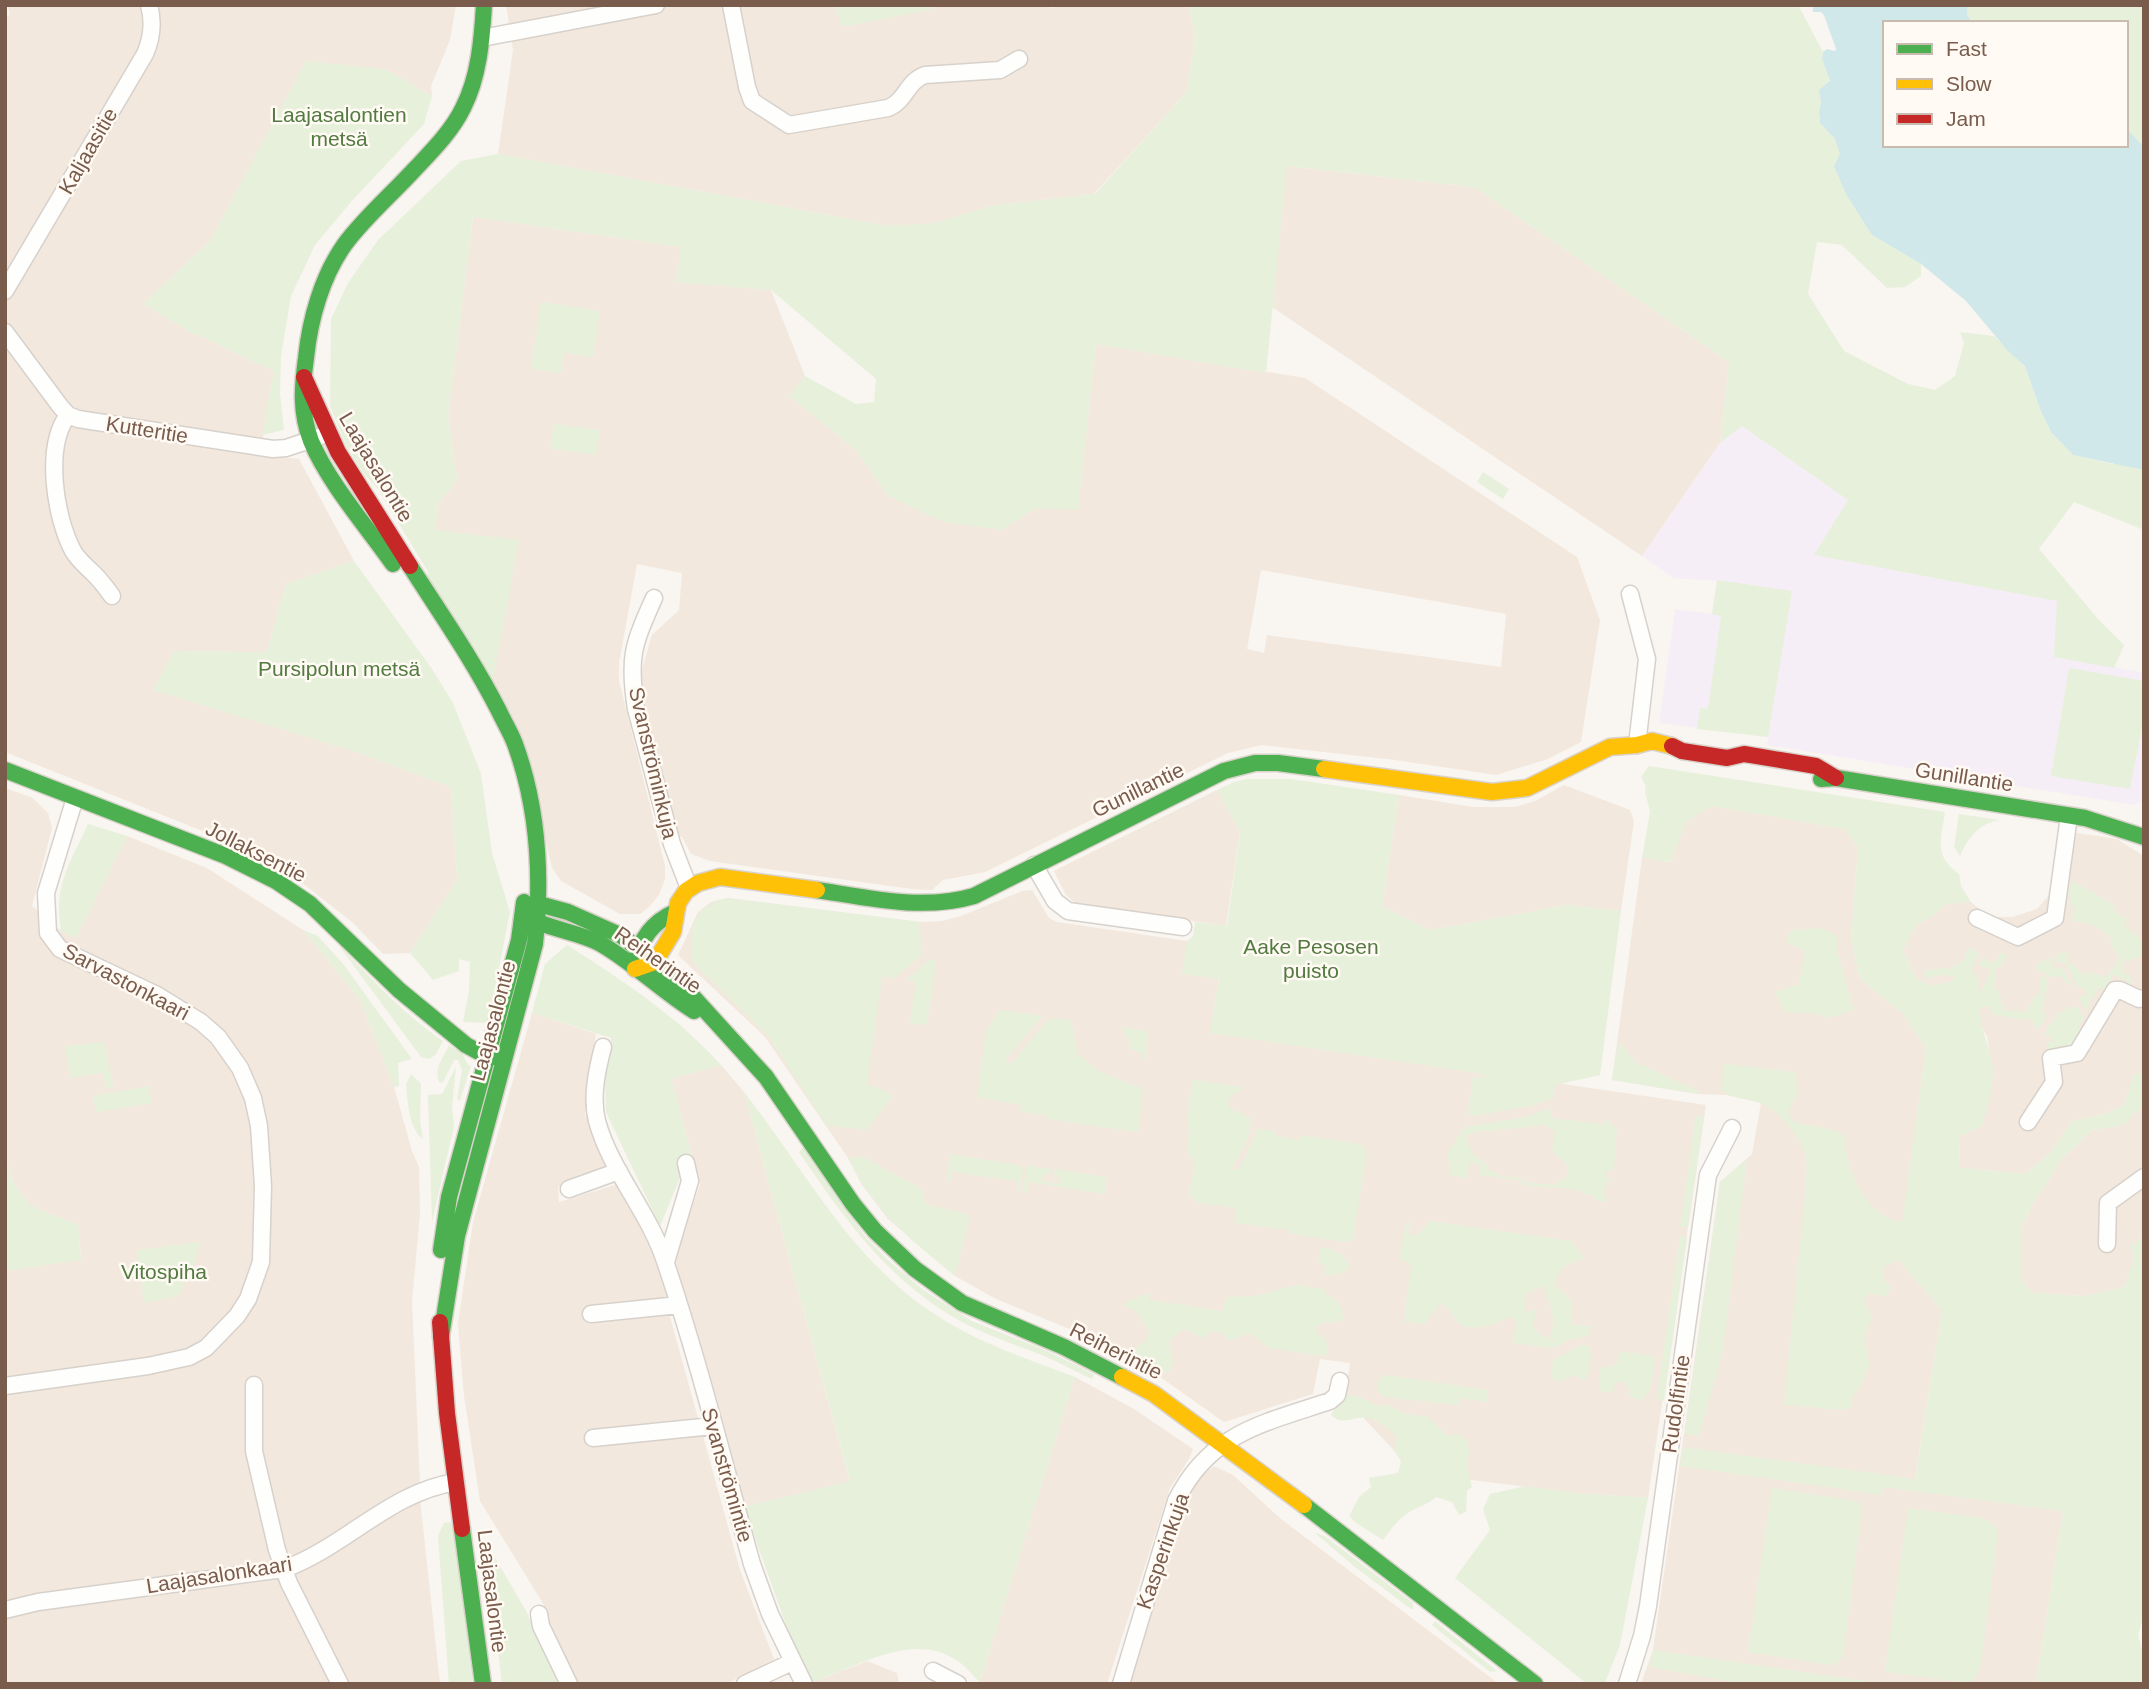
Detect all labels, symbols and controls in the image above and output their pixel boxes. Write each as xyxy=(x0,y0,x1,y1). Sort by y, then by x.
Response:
legend xyxy=(1883,21,2128,147)
text: Fast xyxy=(1946,37,1987,60)
text: Slow xyxy=(1946,72,1992,95)
park label: Laajasalontien metsä xyxy=(271,103,407,150)
street label: Kaljaasitie xyxy=(54,104,121,198)
text: Jam xyxy=(1946,107,1986,130)
street label: Laajasalontie xyxy=(335,408,418,526)
street label: Kutteritie xyxy=(104,412,190,447)
park label: Pursipolun metsä xyxy=(258,657,420,680)
street label: Svanströminkuja xyxy=(625,685,682,841)
street label: Gunillantie xyxy=(1088,757,1187,822)
street label: Gunillantie xyxy=(1913,757,2015,796)
street label: Jollaksentie xyxy=(202,816,310,887)
street label: Reiherintie xyxy=(611,921,706,998)
park label: Aake Pesosen puisto xyxy=(1243,935,1379,982)
street label: Sarvastonkaari xyxy=(59,939,193,1025)
street label: Laajasalontie xyxy=(465,958,520,1084)
park label: Vitospiha xyxy=(121,1260,207,1283)
street label: Reiherintie xyxy=(1066,1318,1166,1384)
street label: Rudolfintie xyxy=(1657,1353,1694,1455)
street label: Svanströmintie xyxy=(697,1405,758,1545)
street label: Kasperinkuja xyxy=(1132,1489,1193,1612)
street label: Laajasalontie xyxy=(474,1528,511,1654)
street label: Laajasalonkaari xyxy=(144,1552,293,1597)

